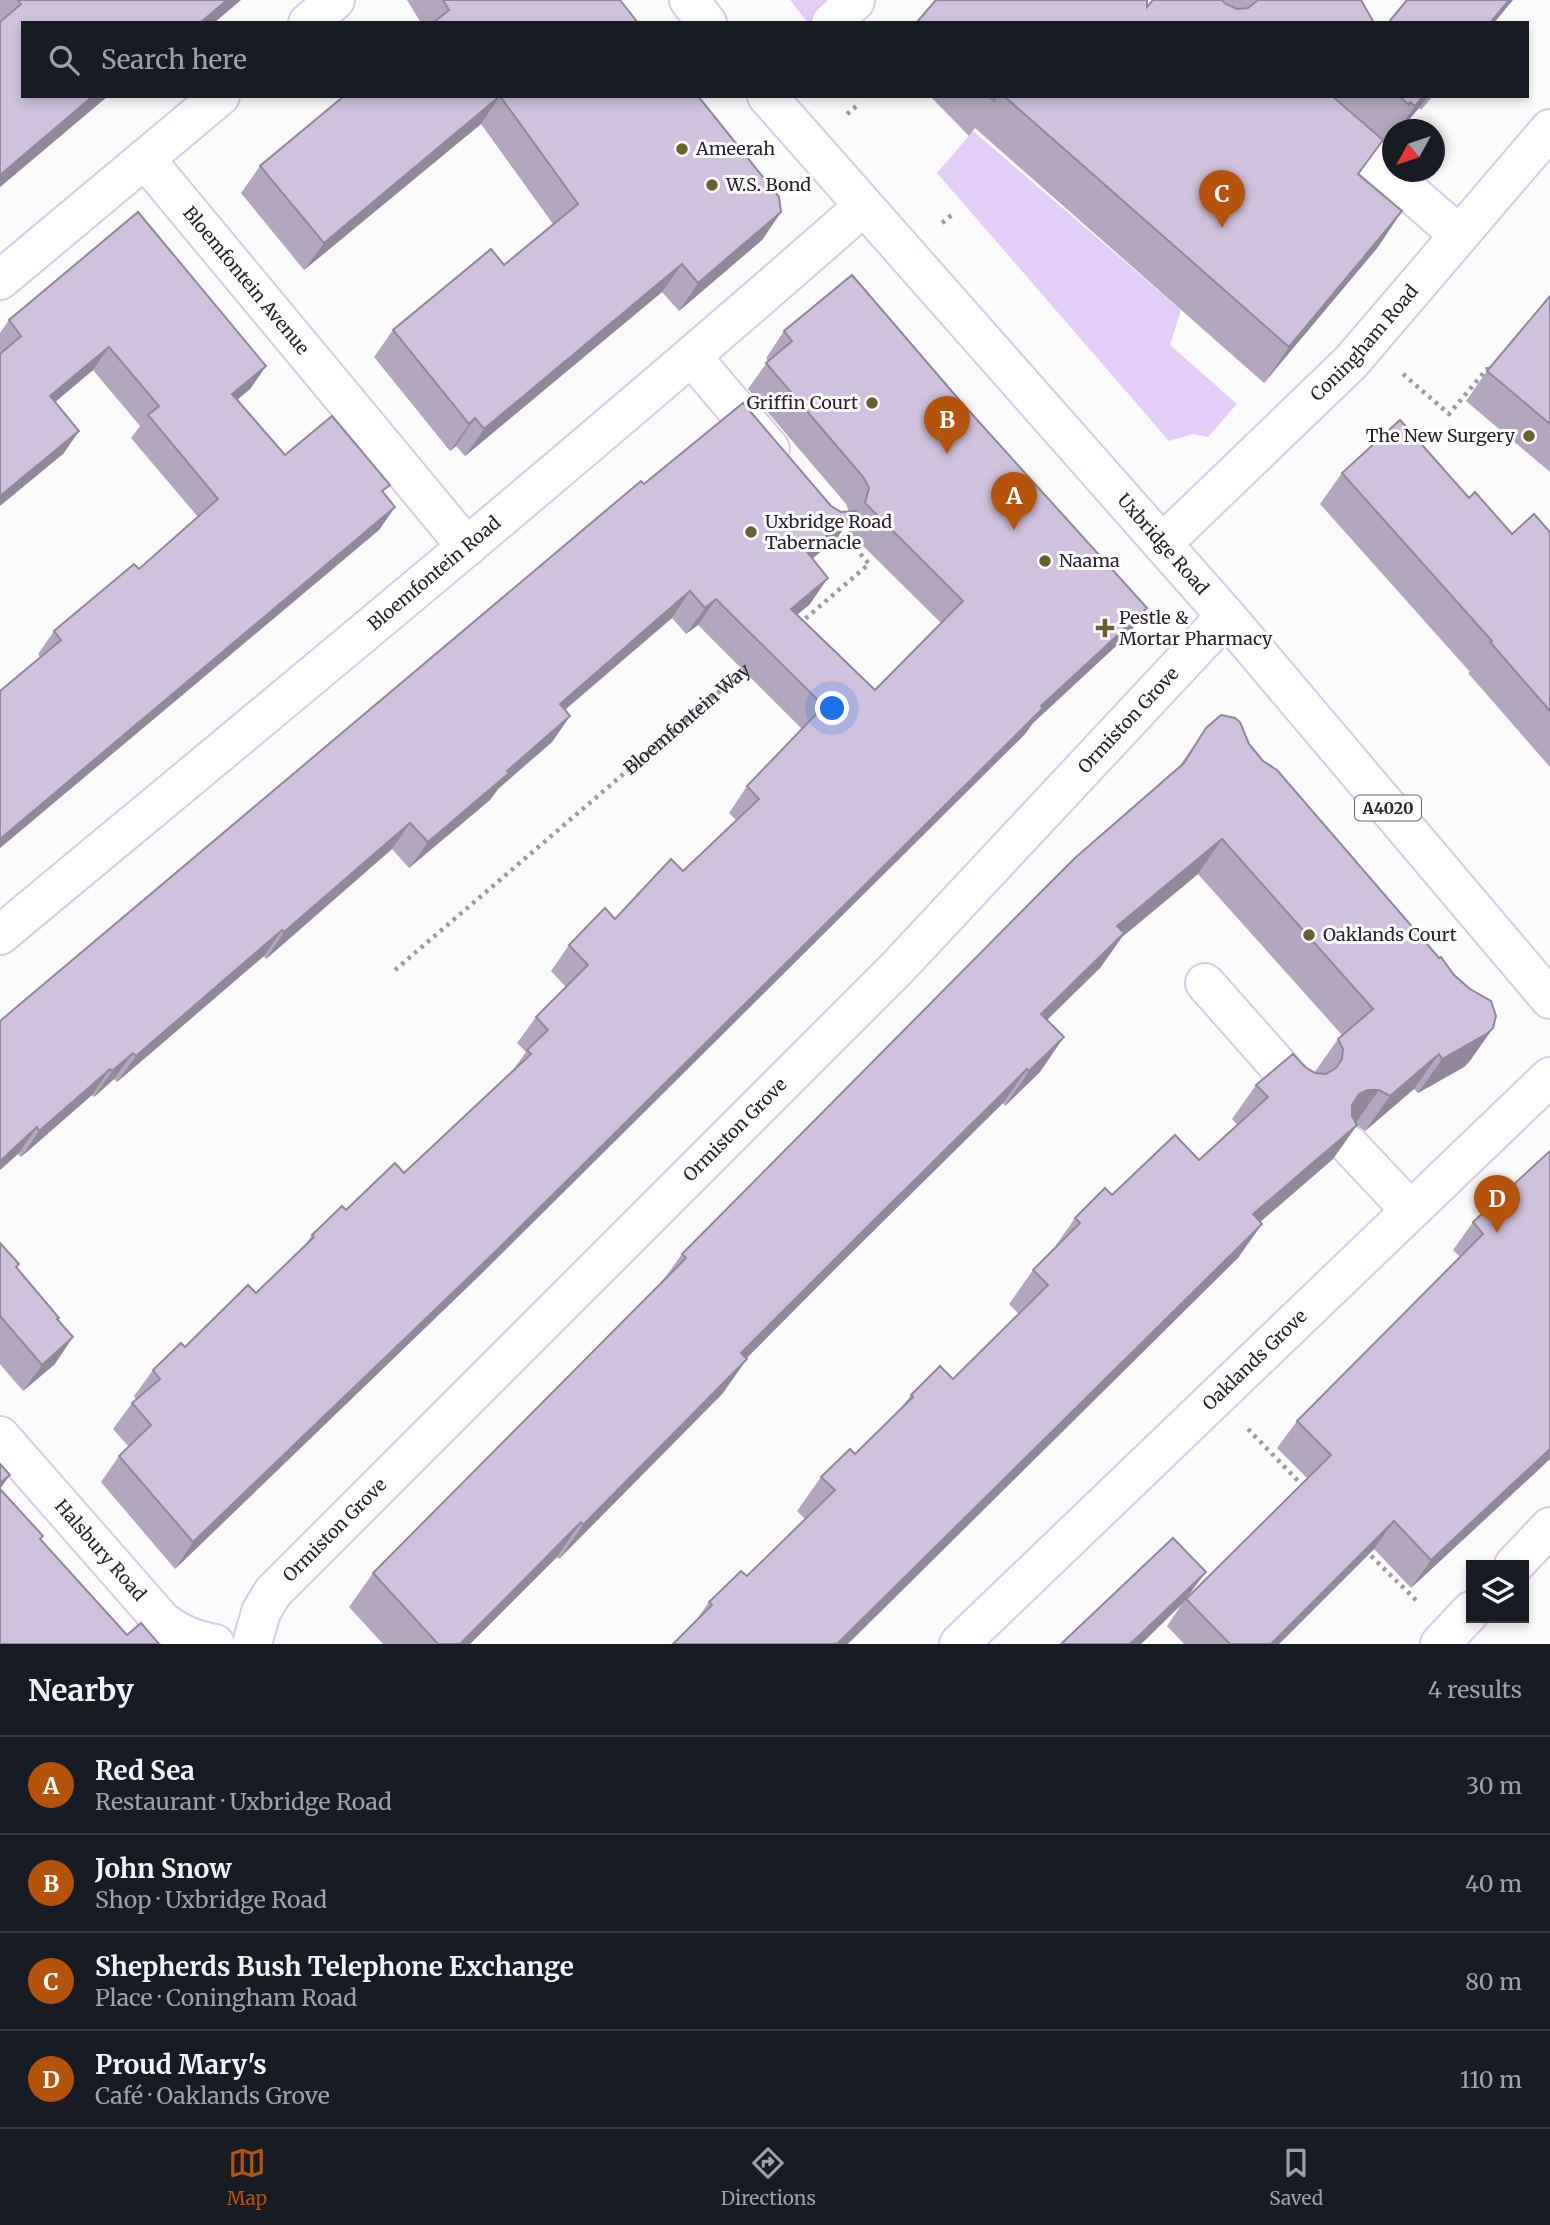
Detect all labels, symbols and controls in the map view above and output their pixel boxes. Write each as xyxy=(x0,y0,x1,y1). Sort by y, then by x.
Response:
search box xyxy=(21,21,1529,98)
icon: search xyxy=(45,41,83,79)
text: Search here xyxy=(101,43,247,76)
north arrow xyxy=(1382,119,1445,182)
place label: Ameerah xyxy=(695,137,775,160)
marker: Ameerah xyxy=(674,141,690,157)
pin: C xyxy=(1199,170,1245,228)
place label: W.S. Bond xyxy=(725,173,811,196)
marker: W.S. Bond xyxy=(704,177,720,193)
street label: Bloemfontein Avenue xyxy=(178,201,314,359)
street label: Coningham Road xyxy=(1305,280,1423,406)
place label: Griffin Court xyxy=(747,391,858,414)
marker: Griffin Court xyxy=(864,395,880,411)
pin: B xyxy=(924,396,970,454)
place label: The New Surgery xyxy=(1366,424,1516,447)
marker: The New Surgery xyxy=(1521,428,1537,444)
pin: A xyxy=(991,472,1037,530)
street label: Uxbridge Road xyxy=(1112,489,1214,599)
place label: Uxbridge Road Tabernacle xyxy=(765,510,892,554)
street label: Bloemfontein Road xyxy=(363,511,505,635)
marker: Uxbridge Road Tabernacle xyxy=(743,524,759,540)
place label: Naama xyxy=(1059,549,1120,572)
marker: Naama xyxy=(1037,553,1053,569)
place label: Pestle & Mortar Pharmacy xyxy=(1119,606,1273,650)
marker: Pestle & Mortar Pharmacy xyxy=(1097,620,1113,636)
street label: Bloemfontein Way xyxy=(619,658,755,780)
street label: Ormiston Grove xyxy=(1073,662,1183,778)
your location xyxy=(815,691,849,725)
road number: A4020 xyxy=(1355,796,1421,820)
place label: Oaklands Court xyxy=(1323,923,1457,946)
marker: Oaklands Court xyxy=(1301,927,1317,943)
street label: Ormiston Grove xyxy=(678,1073,791,1186)
pin: D xyxy=(1474,1175,1520,1233)
street label: Oaklands Grove xyxy=(1198,1305,1311,1415)
street label: Ormiston Grove xyxy=(278,1473,391,1587)
street label: Halsbury Road xyxy=(50,1495,151,1606)
map controls xyxy=(1466,1560,1529,1623)
button: layers xyxy=(1466,1560,1529,1623)
text: Nearby xyxy=(28,1671,134,1709)
text: 4 results xyxy=(1428,1675,1522,1704)
text: Red Sea xyxy=(95,1754,195,1787)
text: A xyxy=(43,1771,59,1800)
text: 30 m xyxy=(1466,1771,1522,1800)
text: Restaurant · Uxbridge Road xyxy=(95,1787,392,1816)
text: John Snow xyxy=(95,1852,232,1885)
text: B xyxy=(43,1869,59,1898)
text: 40 m xyxy=(1465,1869,1522,1898)
text: Shop · Uxbridge Road xyxy=(95,1885,327,1914)
text: Shepherds Bush Telephone Exchange xyxy=(95,1950,574,1983)
text: C xyxy=(43,1967,59,1996)
text: 80 m xyxy=(1465,1967,1522,1996)
text: Place · Coningham Road xyxy=(95,1983,357,2012)
text: Proud Mary's xyxy=(95,2048,267,2081)
text: D xyxy=(42,2065,60,2094)
text: 110 m xyxy=(1460,2065,1522,2094)
text: Café · Oaklands Grove xyxy=(95,2081,330,2110)
tab: Map xyxy=(227,2144,267,2210)
tab: Directions xyxy=(721,2144,816,2210)
tab: Saved xyxy=(1269,2144,1323,2210)

